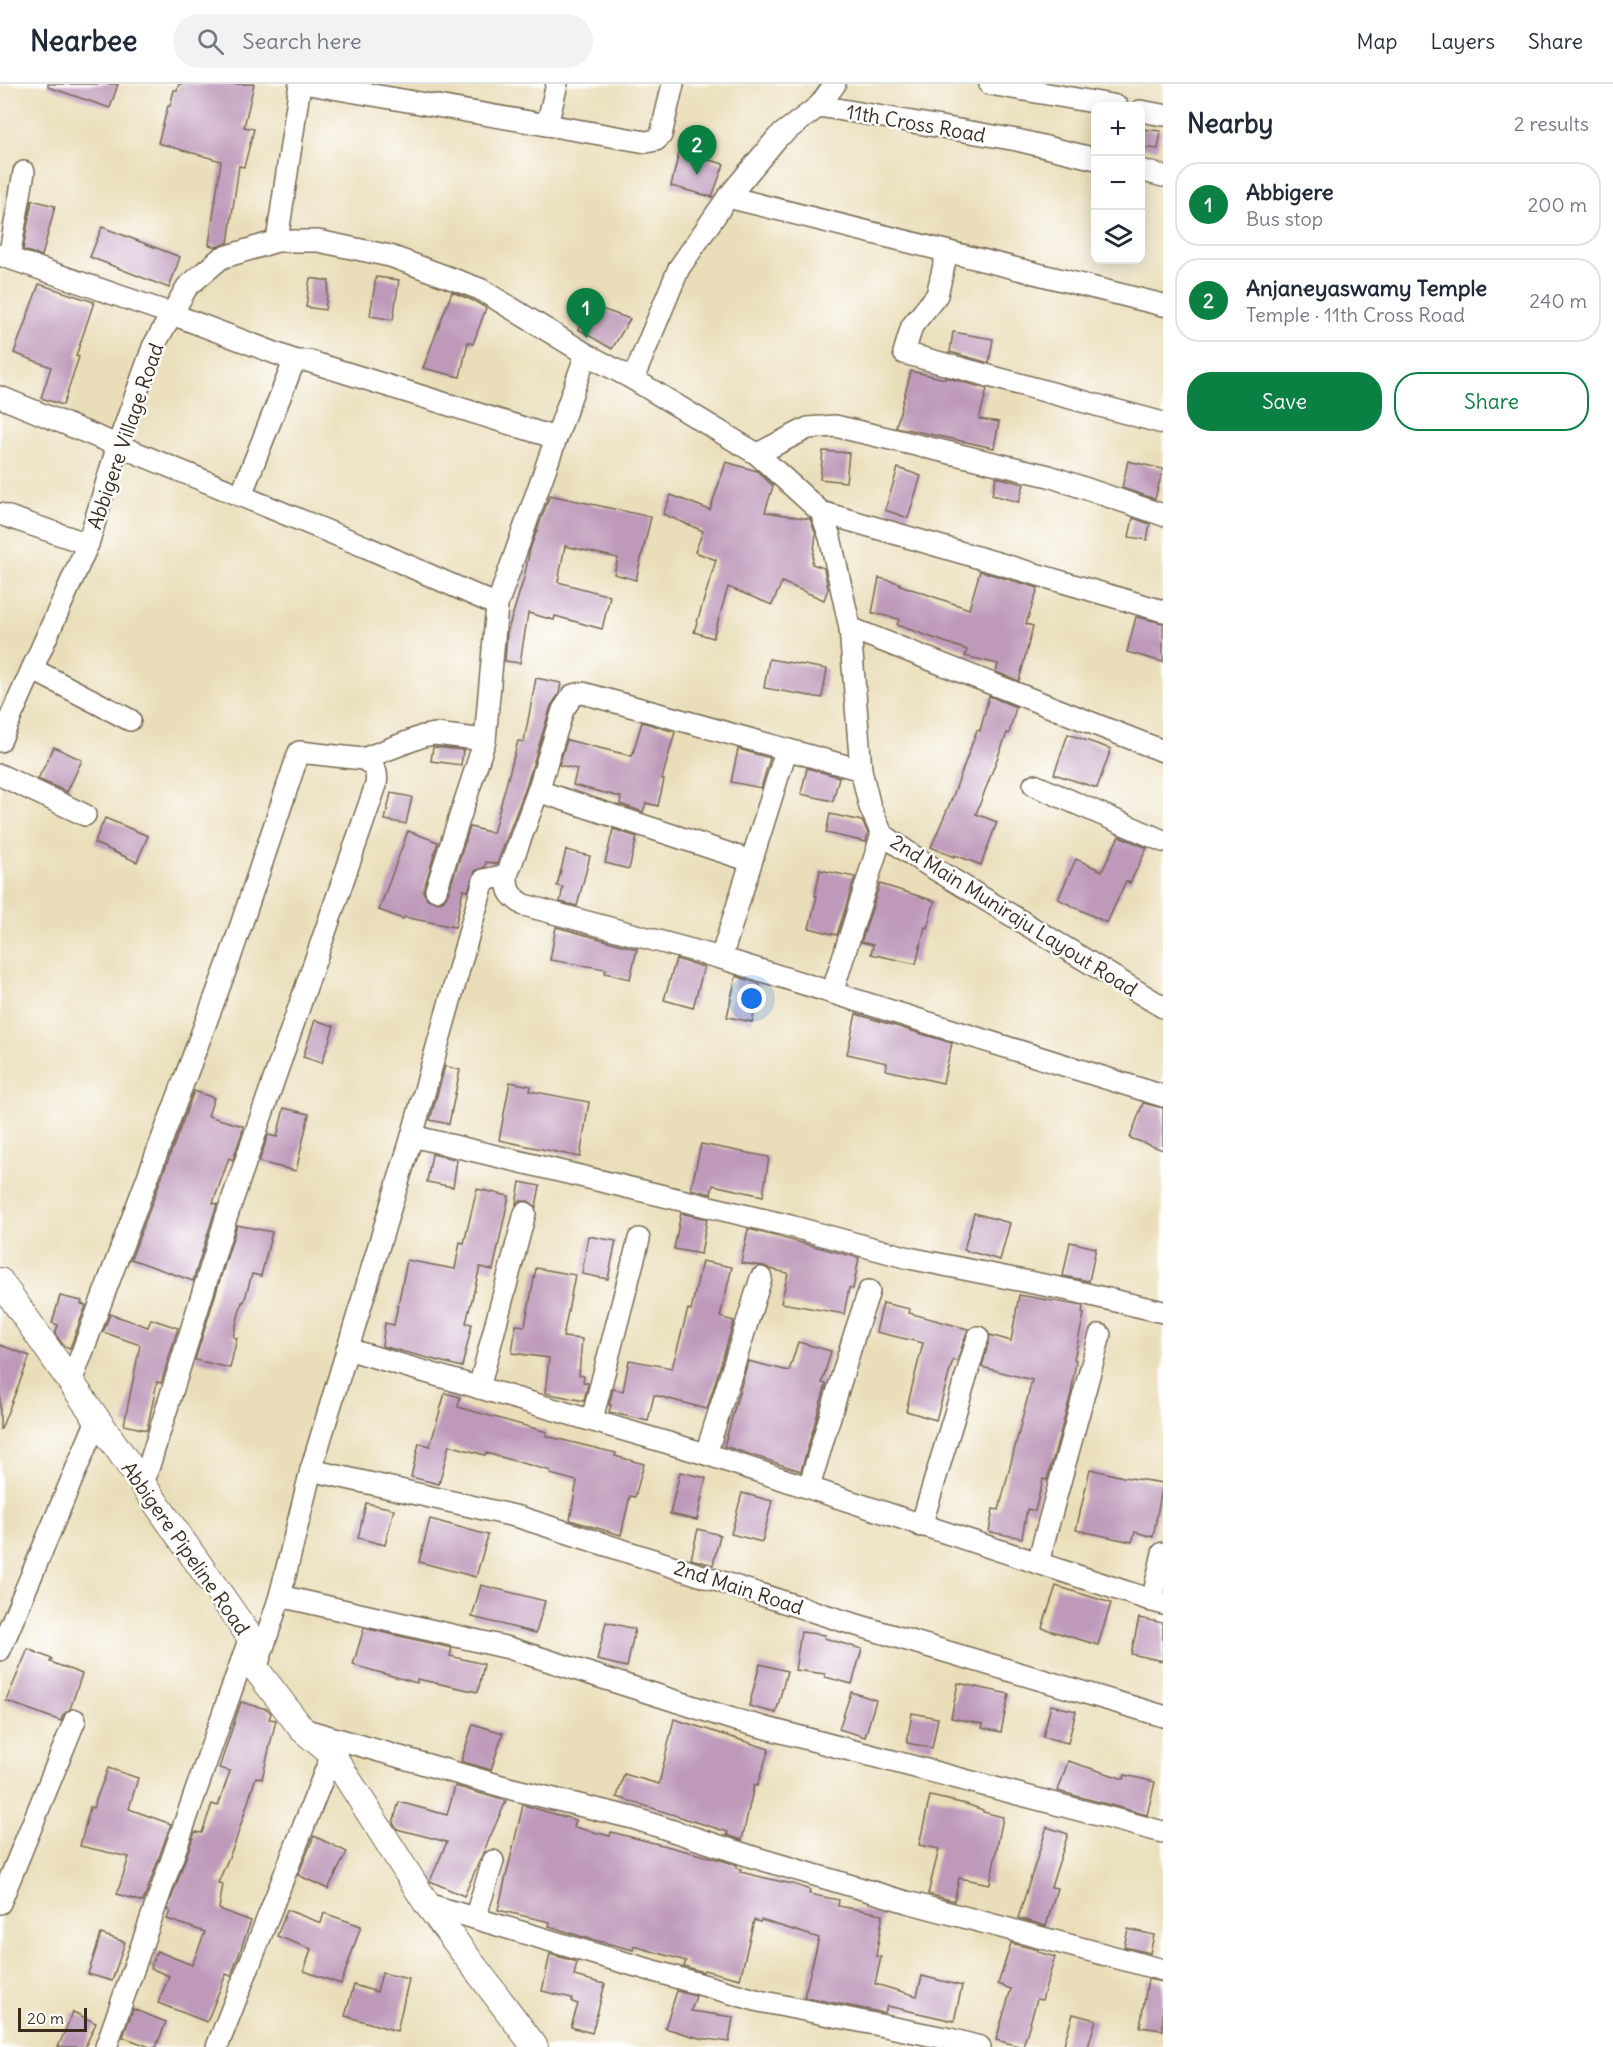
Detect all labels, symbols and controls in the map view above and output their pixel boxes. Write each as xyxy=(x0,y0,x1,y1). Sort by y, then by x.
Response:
search box xyxy=(173,14,593,68)
text: Nearbee xyxy=(30,23,137,59)
icon: search xyxy=(194,25,227,58)
text: Search here xyxy=(242,27,362,55)
text: Map xyxy=(1357,28,1397,55)
text: Layers xyxy=(1430,28,1495,55)
text: Share xyxy=(1528,28,1583,55)
street label: 11th Cross Road xyxy=(844,98,988,148)
map controls xyxy=(1091,102,1145,264)
button: + xyxy=(1091,102,1145,156)
text: Nearby xyxy=(1187,107,1273,140)
text: 2 results xyxy=(1514,111,1589,136)
pin: 2 xyxy=(678,126,716,175)
button: − xyxy=(1091,156,1145,210)
text: Abbigere xyxy=(1246,178,1334,206)
text: 1 xyxy=(1205,192,1212,217)
text: 200 m xyxy=(1527,192,1587,217)
text: Bus stop xyxy=(1246,206,1323,231)
button: layers xyxy=(1091,210,1145,264)
text: Anjaneyaswamy Temple xyxy=(1246,274,1487,302)
pin: 1 xyxy=(566,288,606,338)
text: 2 xyxy=(1203,288,1214,313)
text: 240 m xyxy=(1529,288,1587,313)
text: Temple · 11th Cross Road xyxy=(1246,302,1465,327)
street label: Abbigere Village Road xyxy=(81,339,169,532)
button: Save xyxy=(1187,372,1382,431)
button: Share xyxy=(1394,372,1589,431)
street label: 2nd Main Muniraju Layout Road xyxy=(886,829,1142,1002)
your location xyxy=(737,984,766,1013)
street label: Abbigere Pipeline Road xyxy=(117,1456,255,1640)
street label: 2nd Main Road xyxy=(671,1554,807,1620)
scale bar xyxy=(18,2005,87,2032)
text: 20 m xyxy=(27,2008,64,2028)

